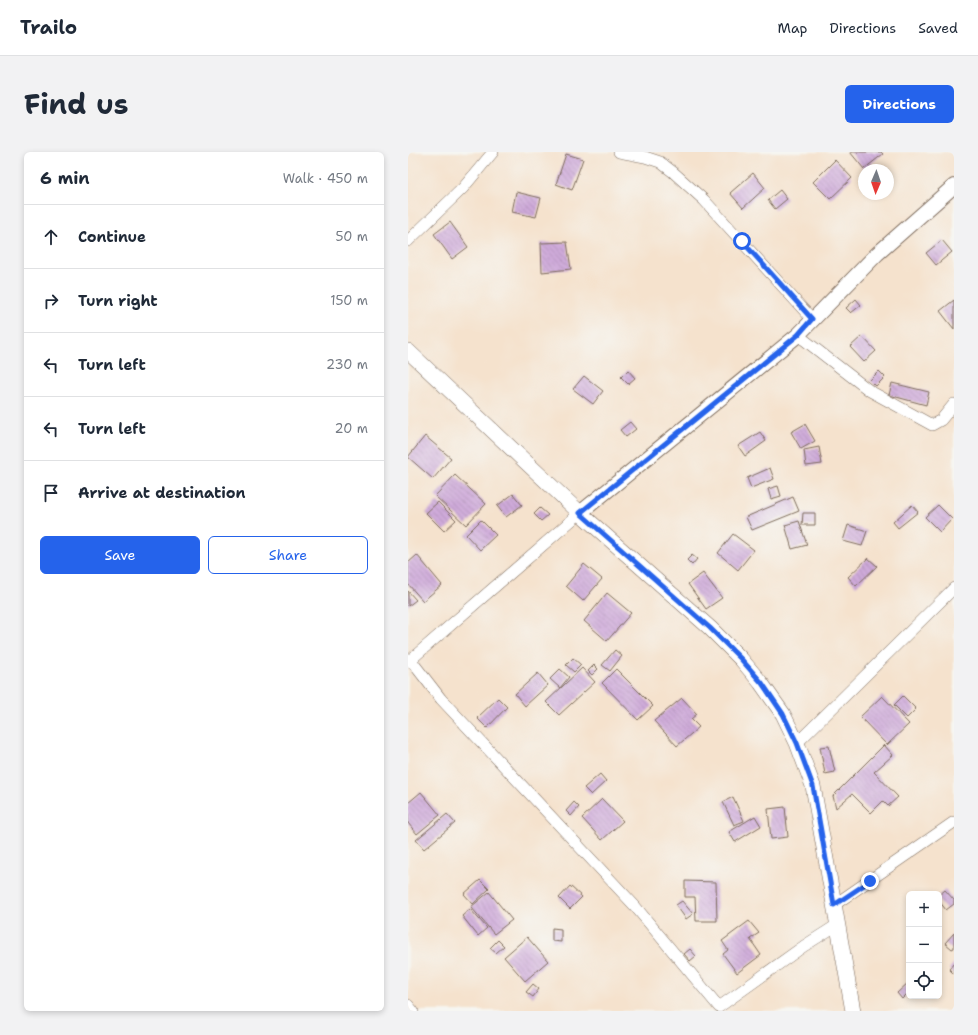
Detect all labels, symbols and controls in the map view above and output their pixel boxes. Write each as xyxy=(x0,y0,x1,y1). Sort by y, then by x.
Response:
text: Trailo xyxy=(20,15,77,40)
text: Map xyxy=(778,19,808,37)
text: Directions xyxy=(830,19,896,37)
text: Saved xyxy=(918,19,958,37)
text: Find us xyxy=(24,85,129,123)
button: Directions xyxy=(845,85,954,123)
north arrow xyxy=(858,164,894,200)
text: 6 min xyxy=(40,167,90,189)
text: Walk · 450 m xyxy=(283,170,368,187)
icon: ahead xyxy=(40,226,62,248)
text: Continue xyxy=(78,227,146,247)
text: 50 m xyxy=(335,228,368,245)
route start xyxy=(733,232,751,250)
icon: right xyxy=(40,290,62,312)
text: Turn right xyxy=(78,291,158,311)
text: 150 m xyxy=(330,292,368,309)
icon: left xyxy=(40,354,62,376)
text: Turn left xyxy=(78,355,146,375)
text: 230 m xyxy=(326,356,368,373)
icon: left xyxy=(40,418,62,440)
text: Turn left xyxy=(78,419,146,439)
text: 20 m xyxy=(335,420,368,437)
icon: arrive xyxy=(40,482,62,504)
text: Arrive at destination xyxy=(78,483,246,503)
button: Save xyxy=(40,536,200,574)
button: Share xyxy=(208,536,368,574)
route end xyxy=(861,872,879,890)
map controls xyxy=(906,891,942,999)
button: + xyxy=(906,891,942,927)
button: − xyxy=(906,927,942,963)
button: locate xyxy=(906,963,942,999)

